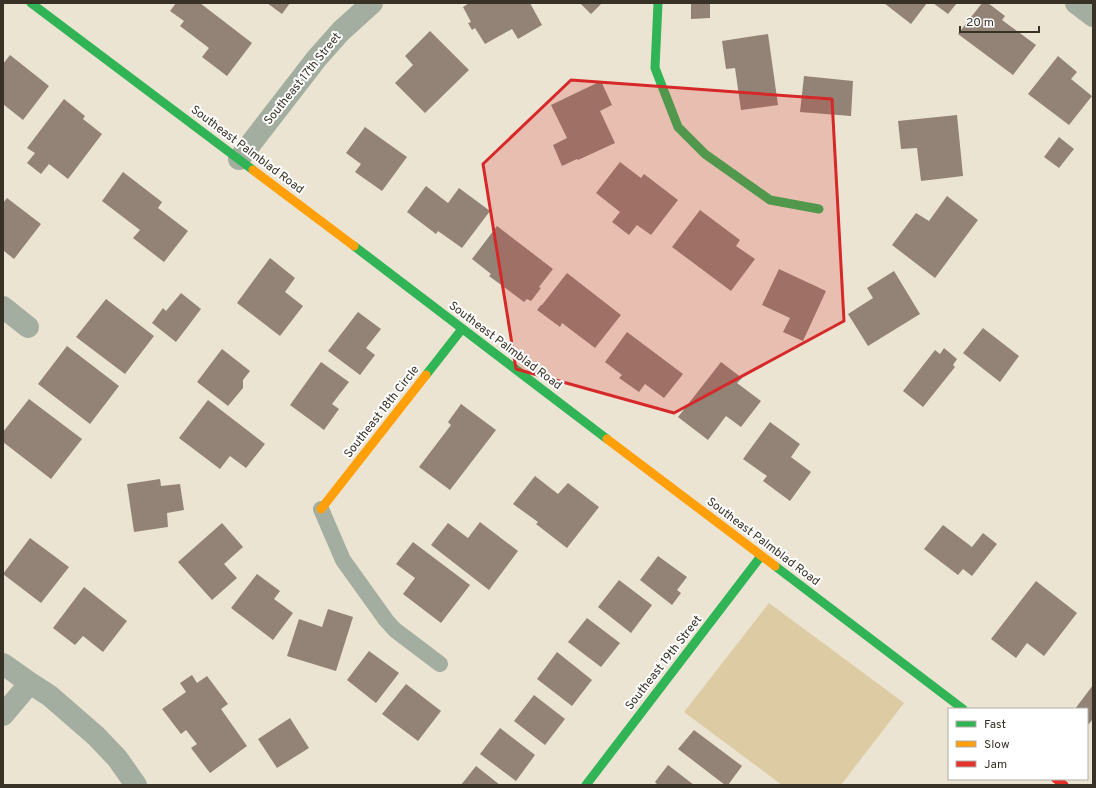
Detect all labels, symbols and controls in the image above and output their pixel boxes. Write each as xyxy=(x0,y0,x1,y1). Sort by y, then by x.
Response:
scale bar xyxy=(960,8,1039,34)
text: 20 m xyxy=(966,15,994,31)
street label: Southeast 17th Street xyxy=(261,29,345,129)
street label: Southeast Palmblad Road xyxy=(187,102,307,198)
street label: Southeast Palmblad Road xyxy=(445,298,565,394)
street label: Southeast 18th Circle xyxy=(341,362,423,462)
street label: Southeast Palmblad Road xyxy=(703,494,823,590)
street label: Southeast 19th Street xyxy=(622,612,706,714)
legend xyxy=(948,708,1088,780)
text: Fast xyxy=(984,717,1006,733)
text: Slow xyxy=(984,737,1010,753)
text: Jam xyxy=(984,757,1007,773)

